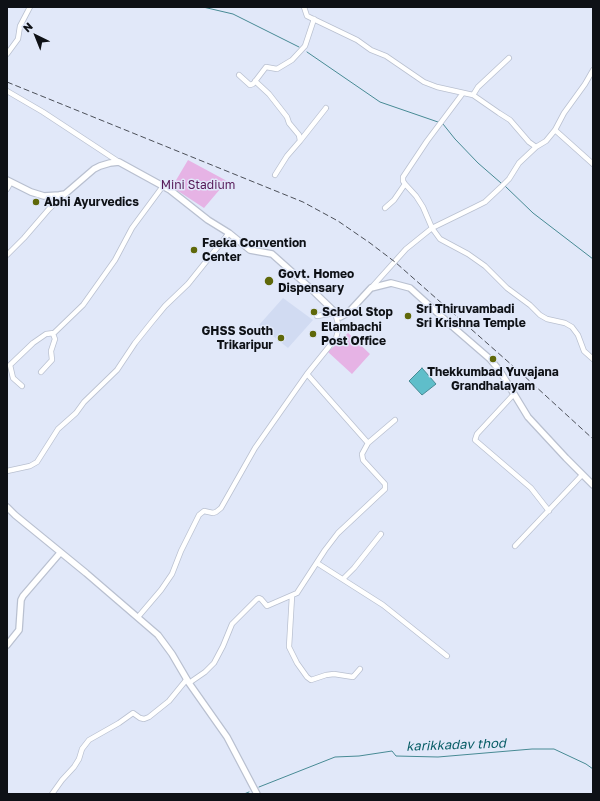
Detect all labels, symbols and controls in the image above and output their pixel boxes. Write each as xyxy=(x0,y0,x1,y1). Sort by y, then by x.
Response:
north arrow xyxy=(16,16,56,56)
text: N xyxy=(20,19,35,34)
park label: Mini Stadium xyxy=(161,178,235,192)
place label: Abhi Ayurvedics xyxy=(44,195,139,209)
marker: Abhi Ayurvedics xyxy=(31,197,41,207)
place label: Faeka Convention Center xyxy=(202,236,306,264)
marker: Faeka Convention Center xyxy=(189,245,199,255)
place label: Govt. Homeo Dispensary xyxy=(278,267,354,295)
marker: Govt. Homeo Dispensary xyxy=(263,275,275,287)
place label: Sri Thiruvambadi Sri Krishna Temple xyxy=(416,302,526,330)
place label: School Stop xyxy=(322,305,393,319)
marker: School Stop xyxy=(309,307,319,317)
marker: Sri Thiruvambadi Sri Krishna Temple xyxy=(403,311,413,321)
place label: Elambachi Post Office xyxy=(321,320,386,348)
place label: GHSS South Trikaripur xyxy=(202,324,273,352)
marker: Elambachi Post Office xyxy=(308,329,318,339)
marker: GHSS South Trikaripur xyxy=(276,333,286,343)
marker: Thekkumbad Yuvajana Grandhalayam xyxy=(488,354,498,364)
place label: Thekkumbad Yuvajana Grandhalayam xyxy=(427,365,559,393)
water label: karikkadav thod xyxy=(406,735,506,755)

